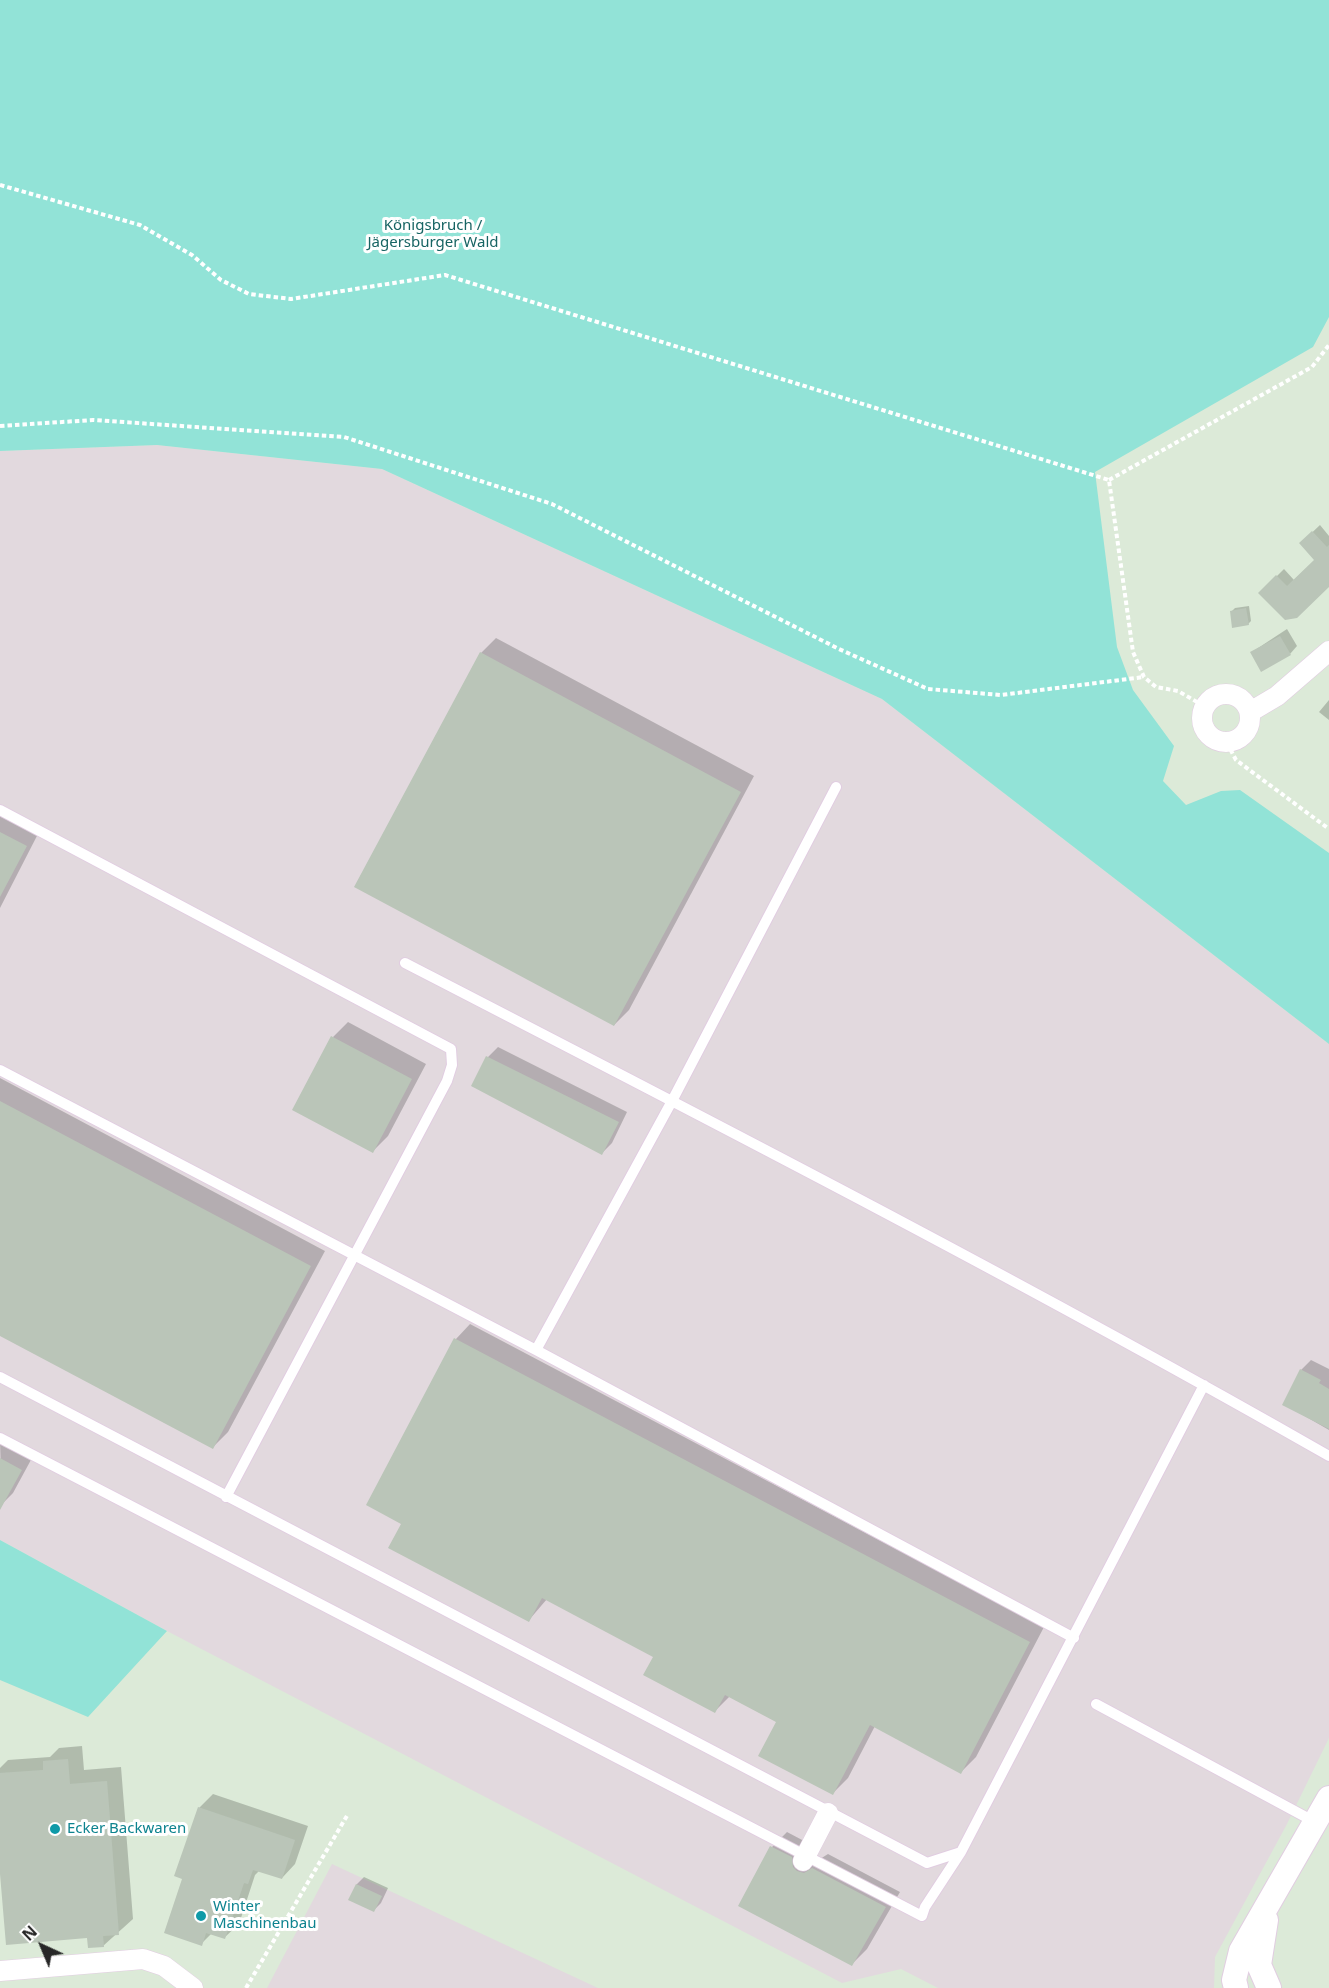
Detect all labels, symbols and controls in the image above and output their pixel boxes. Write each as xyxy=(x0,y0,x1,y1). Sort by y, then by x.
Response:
park label: Königsbruch / Jägersburger Wald xyxy=(367,217,499,252)
place label: Ecker Backwaren xyxy=(67,1820,186,1838)
marker: Ecker Backwaren xyxy=(48,1822,62,1836)
place label: Winter Maschinenbau xyxy=(213,1898,316,1933)
marker: Winter Maschinenbau xyxy=(194,1909,208,1923)
north arrow xyxy=(12,1916,72,1976)
text: N xyxy=(17,1921,42,1945)

